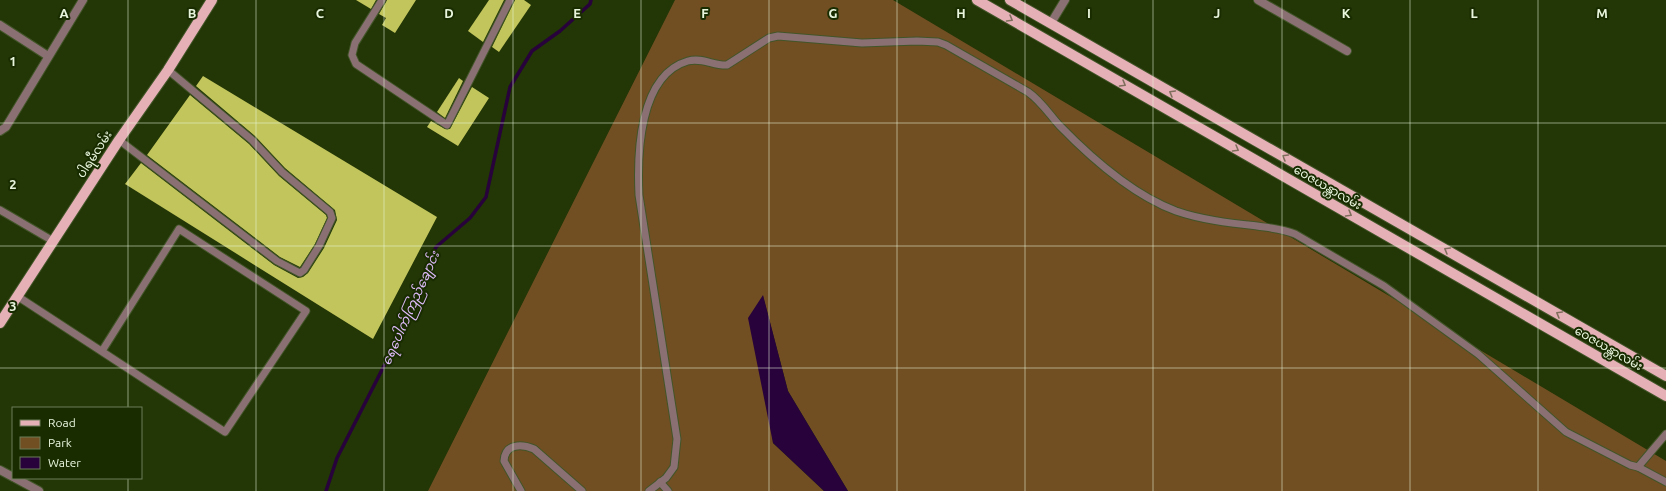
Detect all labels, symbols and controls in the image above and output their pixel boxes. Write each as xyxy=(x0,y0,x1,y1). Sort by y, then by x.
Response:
text: A xyxy=(59,6,69,20)
text: B xyxy=(188,6,197,20)
text: C xyxy=(316,6,325,20)
text: D xyxy=(444,6,454,20)
text: E xyxy=(573,6,581,20)
text: F xyxy=(701,6,709,20)
text: G xyxy=(829,6,838,20)
text: H xyxy=(956,6,966,20)
text: I xyxy=(1087,6,1091,20)
text: J xyxy=(1214,6,1220,20)
text: K xyxy=(1342,6,1351,20)
text: L xyxy=(1470,6,1478,20)
text: M xyxy=(1596,6,1608,20)
one-way arrow xyxy=(1006,15,1014,22)
text: 1 xyxy=(9,54,17,68)
one-way arrow xyxy=(1119,80,1126,87)
one-way arrow xyxy=(1169,90,1177,97)
street label: ပါရမီလမ်း xyxy=(72,127,117,182)
one-way arrow xyxy=(1232,144,1239,151)
one-way arrow xyxy=(1282,155,1289,162)
street label: ဝေဇယန္တာလမ်း xyxy=(1290,161,1365,215)
text: 2 xyxy=(9,177,17,191)
one-way arrow xyxy=(1345,209,1352,216)
water label: ရေပေါက်ကြည်ချောင်း xyxy=(377,247,447,369)
one-way arrow xyxy=(1443,247,1451,254)
text: 3 xyxy=(9,299,17,313)
one-way arrow xyxy=(1556,312,1563,319)
street label: ဝေဇယန္တာလမ်း xyxy=(1571,322,1646,376)
legend xyxy=(12,407,142,479)
text: Road xyxy=(48,416,76,429)
text: Park xyxy=(48,436,72,449)
text: Water xyxy=(48,456,81,469)

